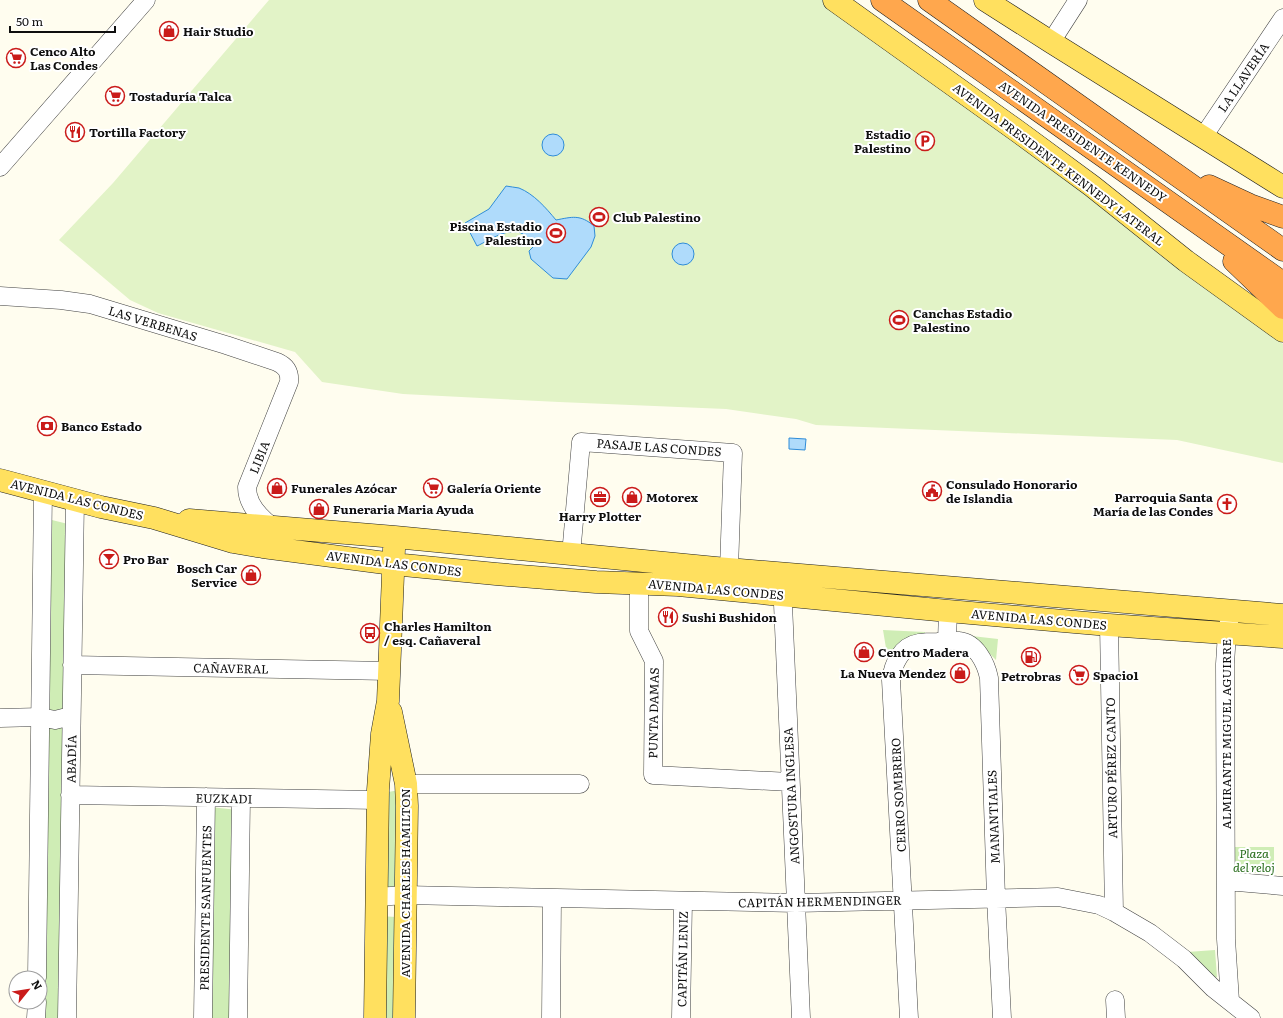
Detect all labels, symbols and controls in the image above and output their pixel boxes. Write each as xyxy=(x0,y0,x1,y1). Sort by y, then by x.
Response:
scale bar xyxy=(10,8,115,34)
text: 50 m xyxy=(16,12,43,30)
shop icon: Hair Studio xyxy=(158,20,180,42)
place label: Hair Studio xyxy=(183,22,254,40)
street label: LA LLAVERÍA xyxy=(1213,38,1273,115)
place label: Cenco Alto Las Condes xyxy=(30,42,98,74)
supermarket icon: Cenco Alto Las Condes xyxy=(5,47,27,69)
street label: AVENIDA PRESIDENTE KENNEDY xyxy=(995,76,1171,206)
street label: AVENIDA PRESIDENTE KENNEDY LATERAL xyxy=(949,78,1169,250)
supermarket icon: Tostaduría Talca xyxy=(104,85,126,107)
place label: Tostaduría Talca xyxy=(129,87,232,105)
restaurant icon: Tortilla Factory xyxy=(64,121,86,143)
place label: Tortilla Factory xyxy=(89,123,186,141)
place label: Estadio Palestino xyxy=(854,125,912,157)
parking icon: Estadio Palestino xyxy=(914,130,936,152)
sports icon: Club Palestino xyxy=(588,206,610,228)
place label: Club Palestino xyxy=(613,208,701,226)
place label: Piscina Estadio Palestino xyxy=(450,217,543,249)
sports icon: Piscina Estadio Palestino xyxy=(545,222,567,244)
street label: LAS VERBENAS xyxy=(106,301,200,345)
place label: Canchas Estadio Palestino xyxy=(913,304,1013,336)
sports icon: Canchas Estadio Palestino xyxy=(888,309,910,331)
bank icon: Banco Estado xyxy=(36,415,58,437)
place label: Banco Estado xyxy=(61,417,143,435)
street label: PASAJE LAS CONDES xyxy=(596,434,722,460)
street label: LIBIA xyxy=(244,438,274,476)
street label: AVENIDA LAS CONDES xyxy=(9,474,145,524)
place label: Consulado Honorario de Islandia xyxy=(946,475,1078,507)
shop icon: Funerales Azócar xyxy=(266,477,288,499)
supermarket icon: Galería Oriente xyxy=(422,477,444,499)
place label: Funerales Azócar xyxy=(291,479,398,497)
place label: Galería Oriente xyxy=(447,479,541,497)
public building icon: Consulado Honorario de Islandia xyxy=(921,480,943,502)
office icon: Harry Plotter xyxy=(589,486,611,508)
shop icon: Motorex xyxy=(621,486,643,508)
place label: Motorex xyxy=(646,488,699,506)
place label: Parroquia Santa María de las Condes xyxy=(1093,488,1213,520)
church icon: Parroquia Santa María de las Condes xyxy=(1216,493,1238,515)
shop icon: Funeraria Maria Ayuda xyxy=(308,498,330,520)
place label: Funeraria Maria Ayuda xyxy=(333,500,474,518)
place label: Harry Plotter xyxy=(559,507,642,525)
street label: AVENIDA LAS CONDES xyxy=(325,546,463,580)
bar icon: Pro Bar xyxy=(98,548,120,570)
place label: Pro Bar xyxy=(123,550,169,568)
place label: Bosch Car Service xyxy=(176,559,237,591)
shop icon: Bosch Car Service xyxy=(240,564,262,586)
street label: AVENIDA LAS CONDES xyxy=(647,574,785,604)
street label: AVENIDA LAS CONDES xyxy=(970,604,1108,634)
restaurant icon: Sushi Bushidon xyxy=(657,606,679,628)
place label: Sushi Bushidon xyxy=(682,608,778,626)
place label: Charles Hamilton / esq. Cañaveral xyxy=(384,617,492,649)
bus stop icon: Charles Hamilton / esq. Cañaveral xyxy=(359,622,381,644)
street label: ALMIRANTE MIGUEL AGUIRRE xyxy=(1217,639,1235,829)
shop icon: Centro Madera xyxy=(853,641,875,663)
place label: Centro Madera xyxy=(878,643,969,661)
fuel station icon: Petrobras xyxy=(1020,646,1042,668)
street label: CAÑAVERAL xyxy=(193,658,269,678)
shop icon: La Nueva Mendez xyxy=(949,662,971,684)
place label: La Nueva Mendez xyxy=(840,664,947,682)
supermarket icon: Spacio1 xyxy=(1068,664,1090,686)
place label: Spacio1 xyxy=(1093,666,1138,684)
street label: PUNTA DAMAS xyxy=(643,667,663,759)
place label: Petrobras xyxy=(1001,667,1061,685)
street label: ARTURO PÉREZ CANTO xyxy=(1101,697,1121,839)
street label: ANGOSTURA INGLESA xyxy=(778,727,804,865)
street label: ABADÍA xyxy=(62,735,80,783)
street label: CERRO SOMBRERO xyxy=(886,737,910,853)
street label: MANANTIALES xyxy=(982,770,1004,864)
street label: AVENIDA CHARLES HAMILTON xyxy=(396,788,414,978)
street label: EUZKADI xyxy=(195,789,253,807)
street label: PRESIDENTE SANFUENTES xyxy=(195,825,215,991)
park label: Plaza del reloj xyxy=(1233,844,1275,876)
street label: CAPITÁN HERMENDINGER xyxy=(738,891,902,911)
street label: CAPITÁN LENIZ xyxy=(672,911,692,1007)
north arrow xyxy=(8,970,48,1010)
text: N xyxy=(28,977,47,992)

